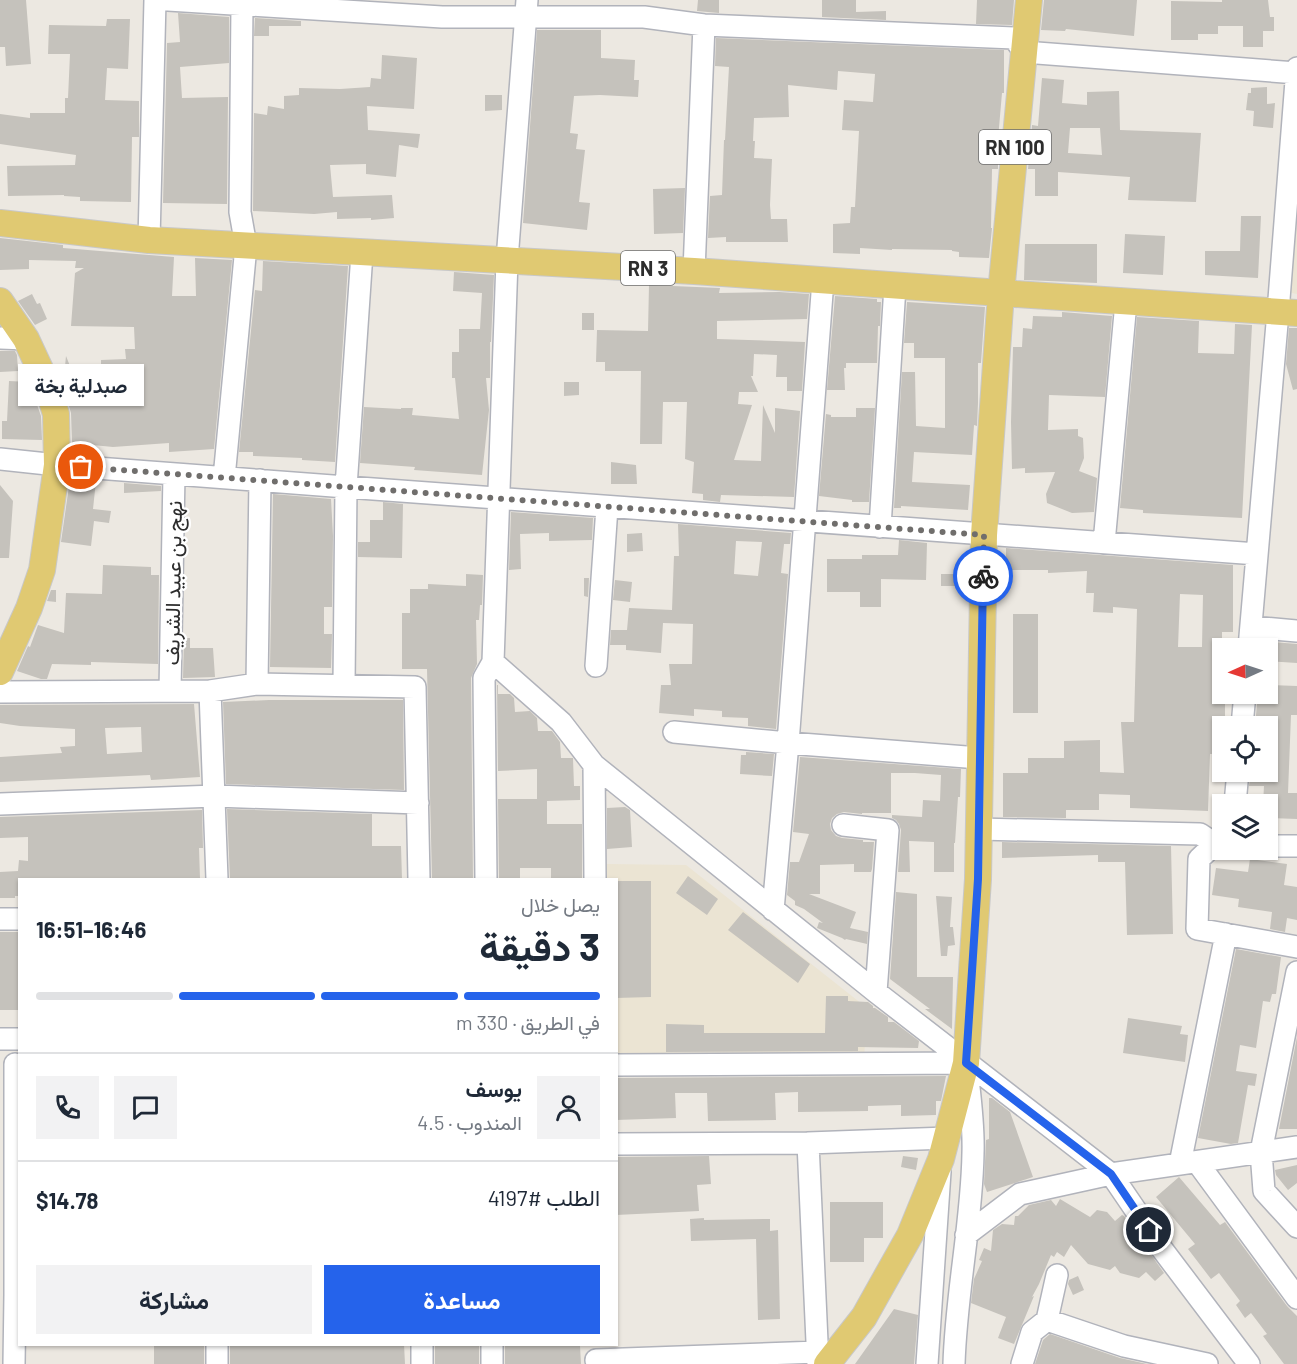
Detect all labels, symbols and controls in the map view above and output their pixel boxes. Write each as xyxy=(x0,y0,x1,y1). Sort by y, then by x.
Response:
road number: RN 100 xyxy=(979,130,1051,164)
road number: RN 3 xyxy=(621,251,675,285)
callout: صبدلية بخة xyxy=(18,365,144,407)
text: صبدلية بخة xyxy=(35,373,127,397)
pin xyxy=(55,441,106,492)
icon: bag xyxy=(64,450,97,483)
street label: نهج بن عبيد الشريف xyxy=(158,500,189,666)
courier xyxy=(953,546,1013,606)
icon: bike xyxy=(967,560,1000,593)
north arrow xyxy=(1212,638,1278,704)
map controls xyxy=(1212,638,1278,860)
button: locate xyxy=(1212,716,1278,782)
button: layers xyxy=(1212,794,1278,860)
text: يصل خلال xyxy=(521,892,600,916)
text: 16:46–16:51 xyxy=(36,916,146,942)
text: 3 دقيقة xyxy=(479,922,600,969)
text: في الطريق · 330 m xyxy=(456,1010,600,1034)
text: يوسف xyxy=(466,1075,522,1101)
button: phone xyxy=(36,1076,99,1139)
button: chat xyxy=(114,1076,177,1139)
button: person xyxy=(537,1076,600,1139)
text: المندوب · 4.5 xyxy=(417,1110,522,1134)
text: الطلب #4197 xyxy=(488,1184,600,1210)
text: $14.78 xyxy=(36,1187,98,1213)
pin xyxy=(1123,1204,1174,1255)
icon: home xyxy=(1132,1213,1165,1246)
button: مشاركة xyxy=(36,1265,312,1334)
button: مساعدة xyxy=(324,1265,600,1334)

